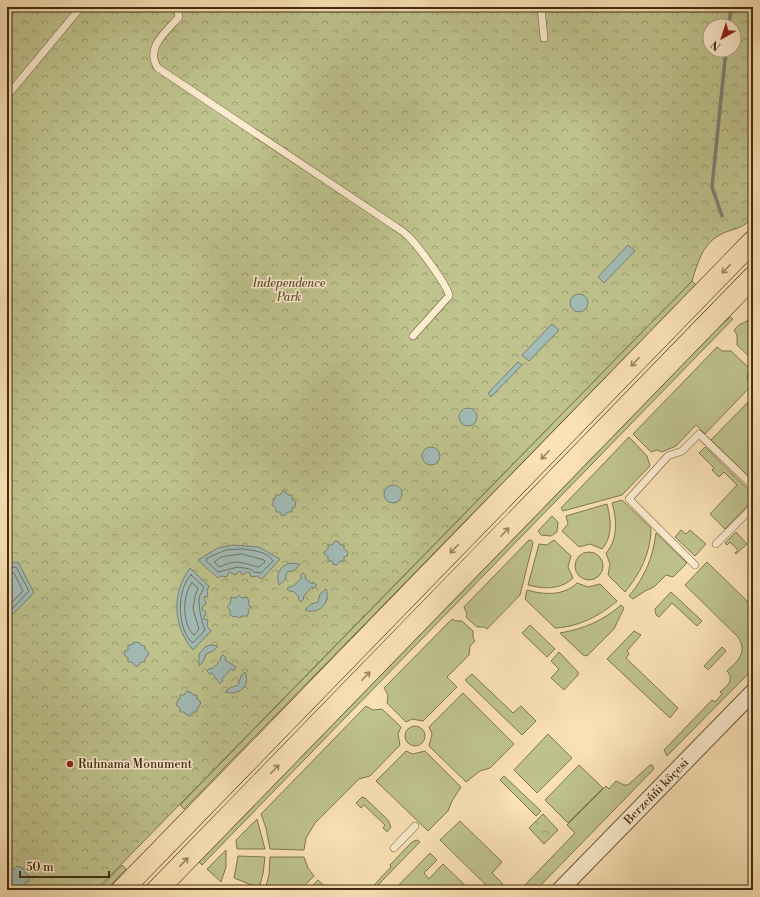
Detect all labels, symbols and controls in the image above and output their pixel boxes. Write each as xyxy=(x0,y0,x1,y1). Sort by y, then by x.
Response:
north arrow xyxy=(702,18,742,58)
text: N xyxy=(708,37,724,53)
one-way arrow xyxy=(721,264,731,274)
park label: Independence Park xyxy=(252,276,326,305)
one-way arrow xyxy=(630,357,640,367)
one-way arrow xyxy=(540,450,550,460)
one-way arrow xyxy=(500,527,510,537)
one-way arrow xyxy=(449,544,459,554)
one-way arrow xyxy=(361,671,371,681)
street label: Berzeňňi köçesi xyxy=(620,755,692,828)
place label: Ruhnama Monument xyxy=(78,757,193,772)
marker: Ruhnama Monument xyxy=(65,759,75,769)
one-way arrow xyxy=(270,764,280,774)
scale bar xyxy=(20,853,109,879)
one-way arrow xyxy=(180,857,189,867)
text: 50 m xyxy=(26,860,54,875)

